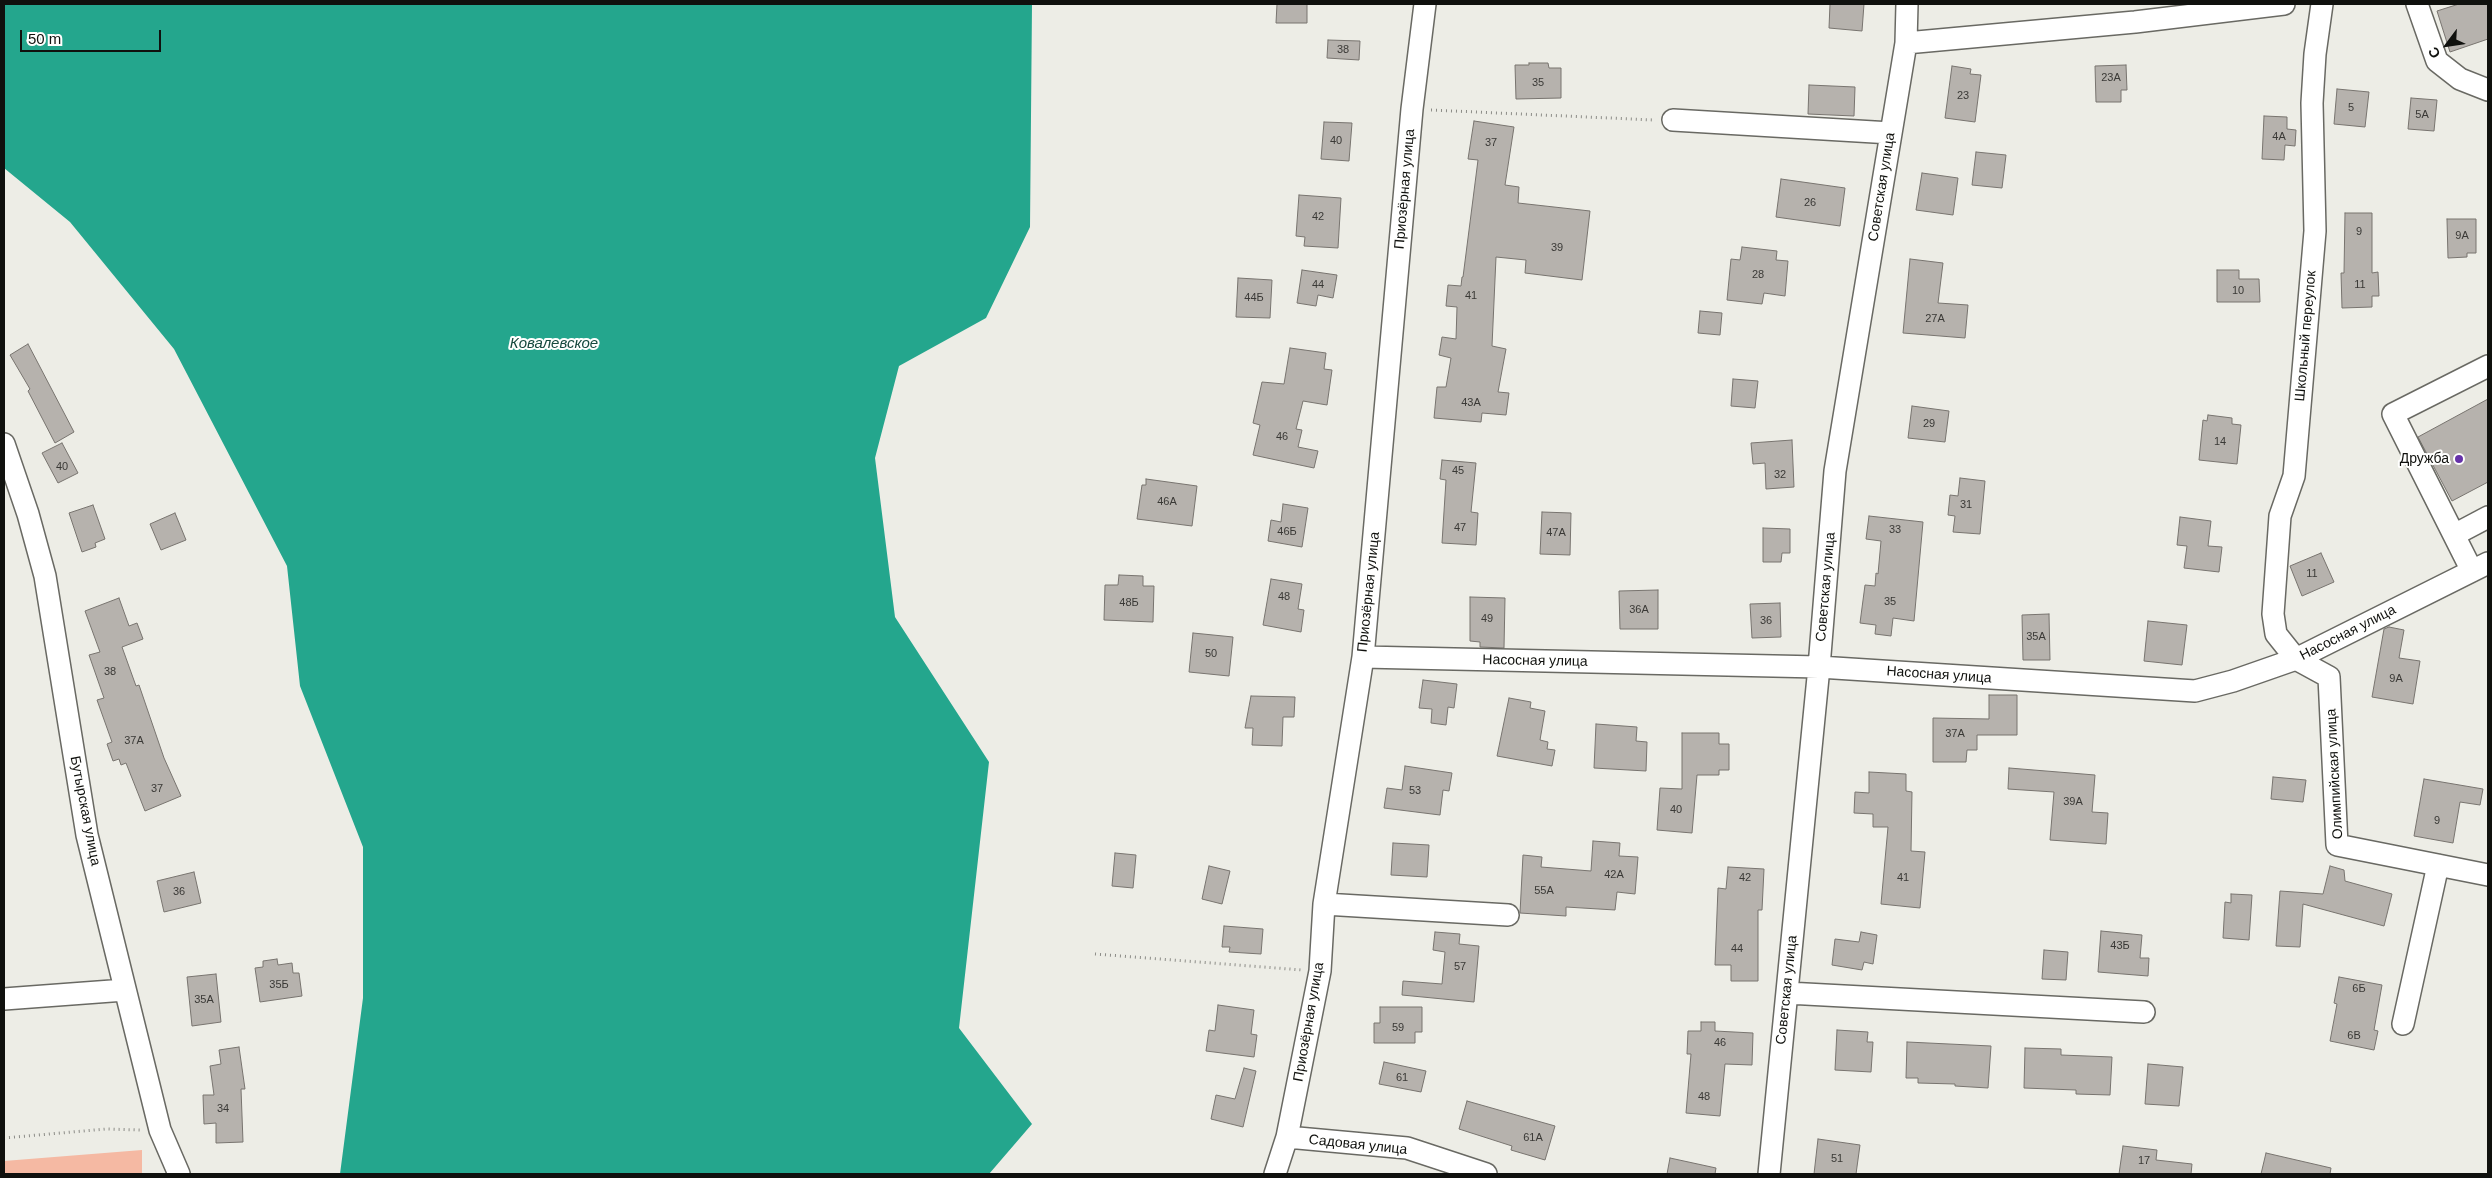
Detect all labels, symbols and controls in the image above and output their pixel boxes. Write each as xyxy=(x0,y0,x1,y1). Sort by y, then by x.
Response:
scale bar xyxy=(22,20,164,52)
north arrow xyxy=(2422,20,2472,70)
text: 50 m xyxy=(28,30,61,47)
house number: 38 xyxy=(1337,43,1349,57)
text: С xyxy=(2425,44,2444,61)
house number: 23А xyxy=(2101,71,2121,85)
house number: 35 xyxy=(1532,76,1544,90)
house number: 23 xyxy=(1957,89,1969,103)
house number: 5 xyxy=(2348,101,2354,115)
house number: 5А xyxy=(2415,108,2429,122)
street label: Приозёрная улица xyxy=(1391,128,1419,250)
house number: 4А xyxy=(2272,130,2286,144)
street label: Советская улица xyxy=(1865,131,1899,243)
house number: 40 xyxy=(1330,134,1342,148)
house number: 37 xyxy=(1485,136,1497,150)
house number: 26 xyxy=(1804,196,1816,210)
house number: 42 xyxy=(1312,210,1324,224)
house number: 9 xyxy=(2356,225,2362,239)
house number: 9А xyxy=(2455,229,2469,243)
house number: 39 xyxy=(1551,241,1563,255)
house number: 28 xyxy=(1752,268,1764,282)
street label: Школьный переулок xyxy=(2292,270,2320,402)
house number: 44 xyxy=(1312,278,1324,292)
house number: 11 xyxy=(2354,278,2366,292)
house number: 10 xyxy=(2232,284,2244,298)
house number: 41 xyxy=(1465,289,1477,303)
house number: 44Б xyxy=(1244,291,1264,305)
house number: 27А xyxy=(1925,312,1945,326)
water label: Ковалевское xyxy=(510,335,598,353)
house number: 43А xyxy=(1461,396,1481,410)
house number: 29 xyxy=(1923,417,1935,431)
house number: 46 xyxy=(1276,430,1288,444)
house number: 14 xyxy=(2214,435,2226,449)
place label: Дружба xyxy=(2400,451,2449,467)
marker: Дружба xyxy=(2453,453,2465,465)
house number: 40 xyxy=(56,460,68,474)
house number: 45 xyxy=(1452,464,1464,478)
house number: 32 xyxy=(1774,468,1786,482)
house number: 46А xyxy=(1157,495,1177,509)
house number: 31 xyxy=(1960,498,1972,512)
house number: 47 xyxy=(1454,521,1466,535)
house number: 33 xyxy=(1889,523,1901,537)
house number: 46Б xyxy=(1277,525,1297,539)
house number: 47А xyxy=(1546,526,1566,540)
street label: Приозёрная улица xyxy=(1354,531,1384,653)
street label: Советская улица xyxy=(1813,532,1839,642)
house number: 11 xyxy=(2306,567,2318,581)
house number: 48 xyxy=(1278,590,1290,604)
house number: 35 xyxy=(1884,595,1896,609)
house number: 48Б xyxy=(1119,596,1139,610)
street label: Насосная улица xyxy=(2297,602,2399,664)
house number: 36А xyxy=(1629,603,1649,617)
house number: 49 xyxy=(1481,612,1493,626)
house number: 36 xyxy=(1760,614,1772,628)
house number: 35А xyxy=(2026,630,2046,644)
house number: 50 xyxy=(1205,647,1217,661)
street label: Насосная улица xyxy=(1482,652,1588,670)
street label: Насосная улица xyxy=(1886,663,1992,687)
house number: 38 xyxy=(104,665,116,679)
house number: 9А xyxy=(2389,672,2403,686)
street label: Олимпийская улица xyxy=(2323,708,2347,840)
house number: 37А xyxy=(1945,727,1965,741)
house number: 37А xyxy=(124,734,144,748)
street label: Бутырская улица xyxy=(66,755,104,867)
house number: 37 xyxy=(151,782,163,796)
house number: 53 xyxy=(1409,784,1421,798)
house number: 39А xyxy=(2063,795,2083,809)
house number: 40 xyxy=(1670,803,1682,817)
house number: 9 xyxy=(2434,814,2440,828)
house number: 42А xyxy=(1604,868,1624,882)
house number: 42 xyxy=(1739,871,1751,885)
house number: 41 xyxy=(1897,871,1909,885)
house number: 55А xyxy=(1534,884,1554,898)
house number: 36 xyxy=(173,885,185,899)
street label: Советская улица xyxy=(1773,934,1801,1046)
house number: 43Б xyxy=(2110,939,2130,953)
house number: 44 xyxy=(1731,942,1743,956)
house number: 57 xyxy=(1454,960,1466,974)
street label: Приозёрная улица xyxy=(1290,961,1328,1083)
house number: 35Б xyxy=(269,978,289,992)
house number: 6Б xyxy=(2352,982,2366,996)
house number: 35А xyxy=(194,993,214,1007)
house number: 59 xyxy=(1392,1021,1404,1035)
house number: 6В xyxy=(2347,1029,2361,1043)
house number: 46 xyxy=(1714,1036,1726,1050)
house number: 61 xyxy=(1396,1071,1408,1085)
house number: 48 xyxy=(1698,1090,1710,1104)
house number: 34 xyxy=(217,1102,229,1116)
street label: Садовая улица xyxy=(1308,1131,1408,1159)
house number: 61А xyxy=(1523,1131,1543,1145)
house number: 51 xyxy=(1831,1152,1843,1166)
house number: 17 xyxy=(2138,1154,2150,1168)

